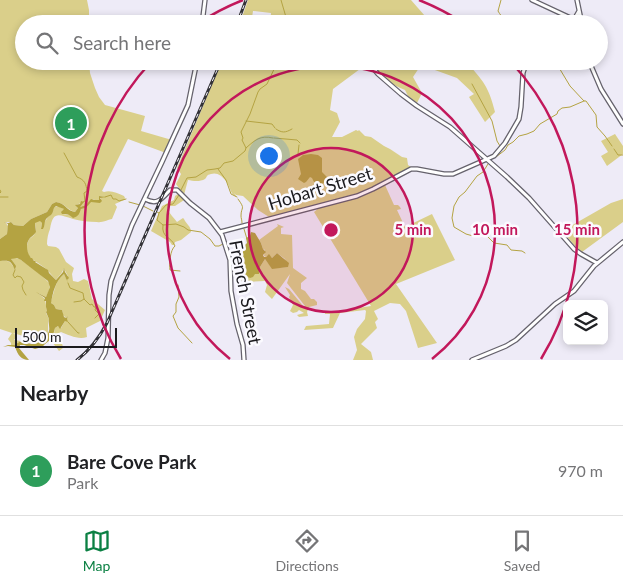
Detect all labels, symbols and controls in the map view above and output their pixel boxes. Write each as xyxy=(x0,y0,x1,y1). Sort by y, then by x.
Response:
search box xyxy=(15,15,608,70)
icon: search xyxy=(33,29,61,57)
text: Search here xyxy=(73,31,171,54)
pin: 1 xyxy=(55,104,87,142)
your location xyxy=(256,143,282,169)
street label: Hobart Street xyxy=(265,162,375,214)
text: 5 min xyxy=(394,220,432,238)
text: 10 min xyxy=(472,220,518,238)
text: 15 min xyxy=(554,220,600,238)
centre of rings xyxy=(322,221,340,239)
street label: French Street xyxy=(225,238,267,347)
map controls xyxy=(563,300,608,345)
button: layers xyxy=(563,300,608,345)
scale bar xyxy=(15,325,118,348)
text: 500 m xyxy=(22,328,61,345)
text: Nearby xyxy=(20,380,88,405)
text: Bare Cove Park xyxy=(67,450,196,473)
text: 1 xyxy=(31,461,41,480)
text: 970 m xyxy=(558,461,603,480)
text: Park xyxy=(67,473,98,492)
tab: Map xyxy=(83,527,111,574)
tab: Directions xyxy=(276,527,339,574)
tab: Saved xyxy=(504,527,540,574)

